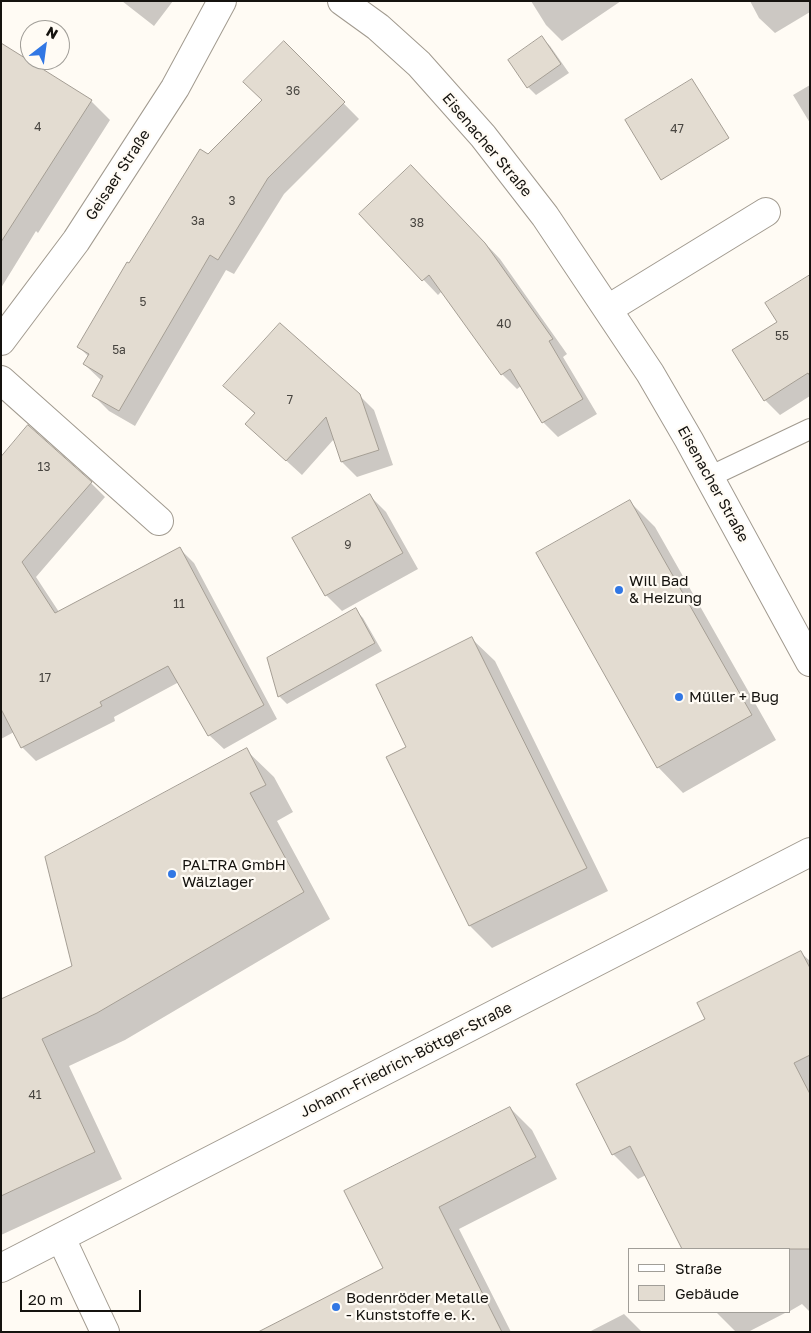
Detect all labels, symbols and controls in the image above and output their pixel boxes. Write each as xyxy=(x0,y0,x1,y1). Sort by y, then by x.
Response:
north arrow xyxy=(20,20,70,70)
text: N xyxy=(43,22,61,42)
house number: 36 xyxy=(286,84,300,98)
street label: Eisenacher Straße xyxy=(438,89,536,201)
house number: 4 xyxy=(34,120,42,134)
house number: 47 xyxy=(670,122,684,136)
street label: Geisaer Straße xyxy=(82,126,154,224)
house number: 3 xyxy=(228,194,236,208)
house number: 3a xyxy=(191,214,205,228)
house number: 38 xyxy=(410,216,424,230)
house number: 5 xyxy=(140,295,146,309)
house number: 40 xyxy=(497,317,511,331)
house number: 55 xyxy=(775,329,789,343)
house number: 5a xyxy=(112,343,126,357)
house number: 7 xyxy=(287,393,293,407)
street label: Eisenacher Straße xyxy=(674,423,752,545)
house number: 13 xyxy=(38,460,50,474)
house number: 9 xyxy=(344,538,352,552)
place label: Will Bad & Heizung xyxy=(629,572,702,607)
marker: Will Bad & Heizung xyxy=(613,584,625,596)
house number: 11 xyxy=(173,597,185,611)
house number: 17 xyxy=(39,671,51,685)
place label: Müller + Bug xyxy=(689,688,779,706)
marker: Müller + Bug xyxy=(673,691,685,703)
place label: PALTRA GmbH Wälzlager xyxy=(182,856,286,891)
marker: PALTRA GmbH Wälzlager xyxy=(166,868,178,880)
street label: Johann-Friedrich-Böttger-Straße xyxy=(297,999,515,1121)
house number: 41 xyxy=(28,1088,42,1102)
legend xyxy=(628,1248,791,1313)
text: Straße xyxy=(675,1259,722,1277)
scale bar xyxy=(22,1280,144,1312)
text: Gebäude xyxy=(675,1284,739,1302)
place label: Bodenröder Metalle - Kunststoffe e. K. xyxy=(346,1289,489,1324)
text: 20 m xyxy=(28,1290,63,1308)
marker: Bodenröder Metalle - Kunststoffe e. K. xyxy=(330,1301,342,1313)

